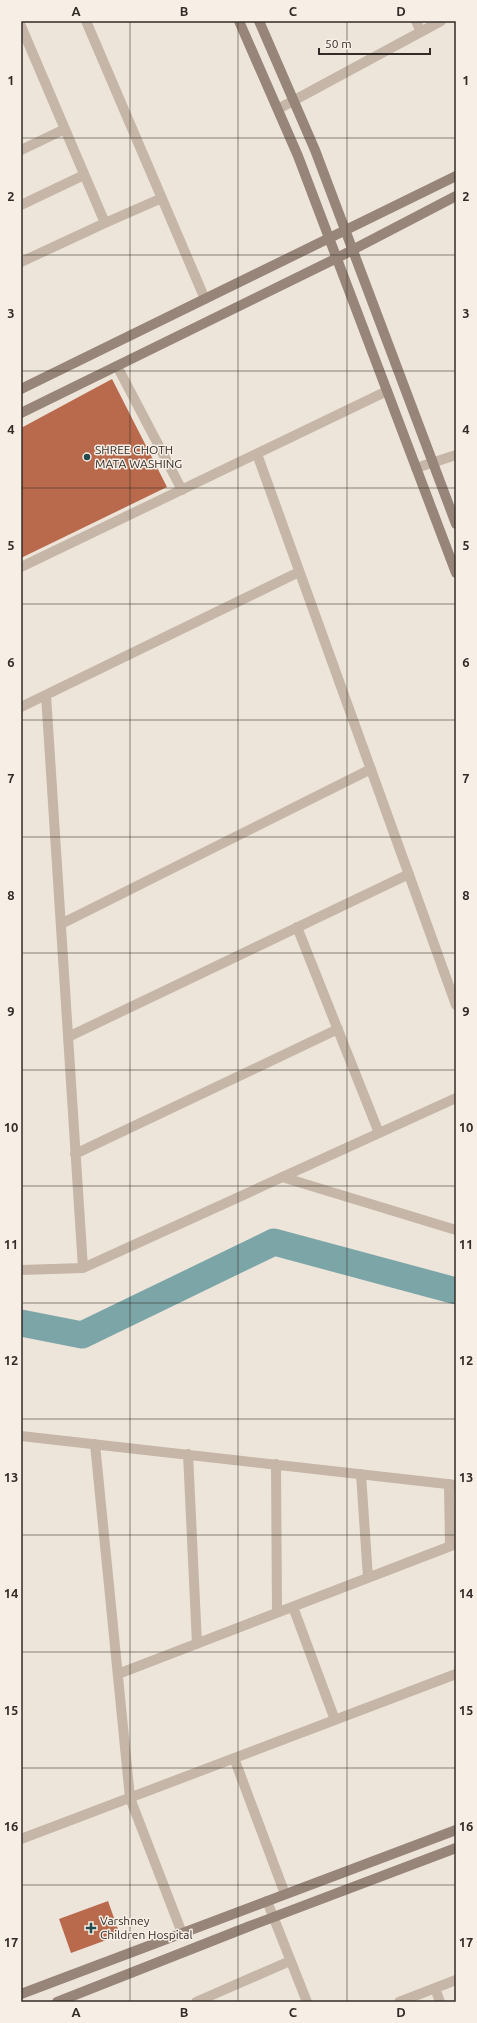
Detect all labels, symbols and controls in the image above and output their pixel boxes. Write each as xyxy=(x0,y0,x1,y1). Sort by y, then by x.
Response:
text: A xyxy=(71,4,81,18)
text: B xyxy=(180,4,189,18)
text: C xyxy=(289,4,298,18)
text: D xyxy=(396,4,406,18)
scale bar xyxy=(319,30,430,56)
text: 50 m xyxy=(325,37,352,50)
text: 1 xyxy=(7,73,15,87)
text: 1 xyxy=(462,73,470,87)
text: 2 xyxy=(7,189,15,203)
text: 2 xyxy=(462,189,470,203)
text: 3 xyxy=(7,306,15,320)
text: 3 xyxy=(462,306,470,320)
text: 4 xyxy=(7,422,15,436)
text: 4 xyxy=(462,422,470,436)
place label: SHREE CHOTH MATA WASHING xyxy=(95,443,182,470)
marker: SHREE CHOTH MATA WASHING xyxy=(82,452,92,462)
text: 5 xyxy=(7,538,15,552)
text: 5 xyxy=(462,538,470,552)
text: 6 xyxy=(7,655,15,669)
text: 6 xyxy=(462,655,470,669)
text: 7 xyxy=(7,771,15,785)
text: 7 xyxy=(462,771,470,785)
text: 8 xyxy=(7,888,15,902)
text: 8 xyxy=(462,888,470,902)
text: 9 xyxy=(7,1004,15,1018)
text: 9 xyxy=(462,1004,470,1018)
text: 10 xyxy=(4,1120,18,1134)
text: 10 xyxy=(459,1120,473,1134)
text: 11 xyxy=(4,1237,18,1251)
text: 11 xyxy=(459,1237,473,1251)
text: 12 xyxy=(4,1353,18,1367)
text: 12 xyxy=(459,1353,473,1367)
text: 13 xyxy=(4,1470,18,1484)
text: 13 xyxy=(459,1470,473,1484)
text: 14 xyxy=(4,1586,18,1600)
text: 14 xyxy=(459,1586,473,1600)
text: 15 xyxy=(4,1703,18,1717)
text: 15 xyxy=(459,1703,473,1717)
text: 16 xyxy=(4,1819,18,1833)
text: 16 xyxy=(459,1819,473,1833)
place label: Varshney Children Hospital xyxy=(100,1914,193,1941)
marker: Varshney Children Hospital xyxy=(85,1922,97,1934)
text: 17 xyxy=(4,1935,18,1949)
text: 17 xyxy=(459,1935,473,1949)
text: A xyxy=(71,2005,81,2019)
text: B xyxy=(180,2005,189,2019)
text: C xyxy=(289,2005,298,2019)
text: D xyxy=(396,2005,406,2019)

